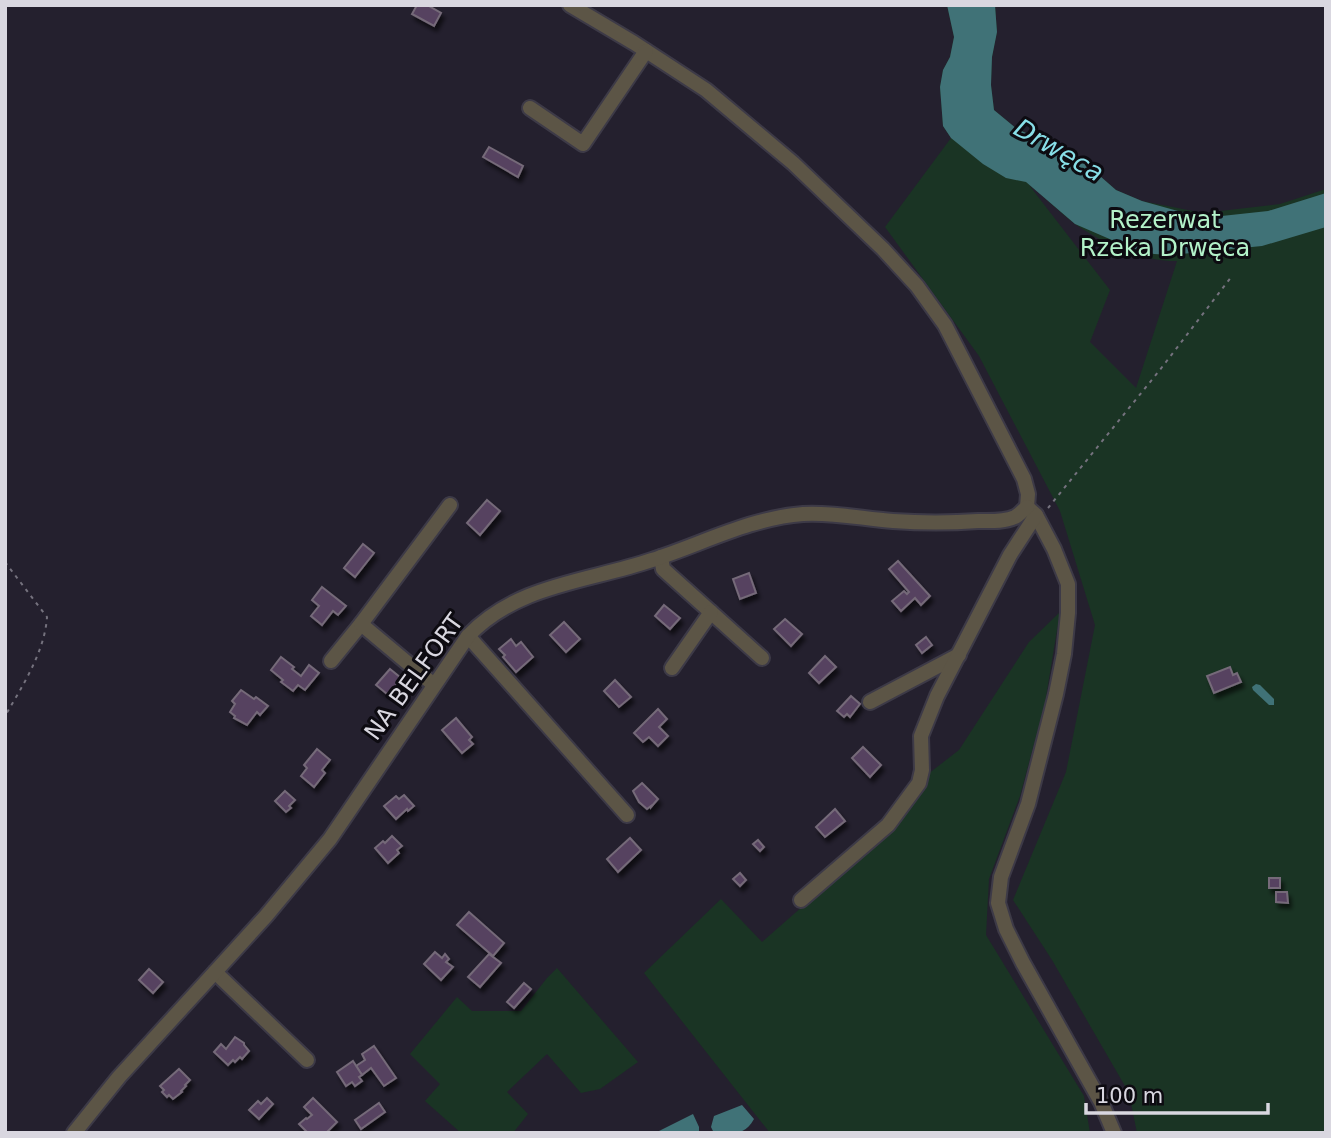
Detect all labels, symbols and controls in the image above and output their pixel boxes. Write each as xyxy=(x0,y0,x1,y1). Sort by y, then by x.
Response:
water label: Drwęca xyxy=(1009,112,1109,188)
park label: Rezerwat Rzeka Drwęca xyxy=(1080,206,1250,262)
street label: NA BELFORT xyxy=(359,608,469,746)
scale bar xyxy=(1086,1072,1268,1116)
text: 100 m xyxy=(1096,1084,1163,1108)

